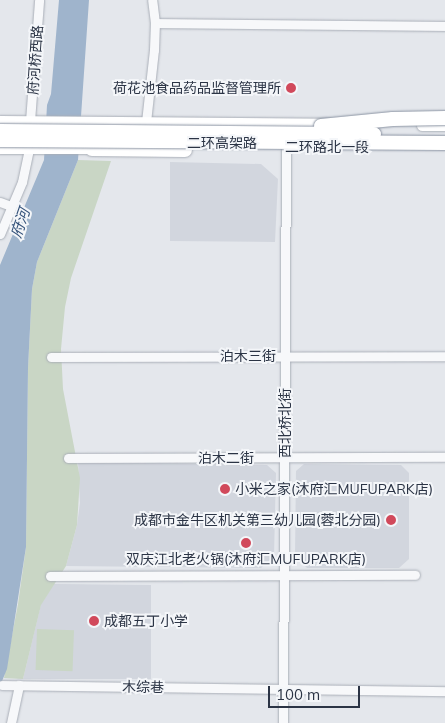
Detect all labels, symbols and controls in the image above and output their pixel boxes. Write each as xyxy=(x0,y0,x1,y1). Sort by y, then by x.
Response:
street label: 府河桥西路 xyxy=(24,24,46,96)
place label: 荷花池食品药品监督管理所 xyxy=(113,80,281,96)
marker: 荷花池食品药品监督管理所 xyxy=(285,82,297,94)
street label: 二环高架路 xyxy=(187,135,257,151)
street label: 二环路北一段 xyxy=(285,139,369,155)
water label: 府河 xyxy=(7,206,33,240)
street label: 泊木三街 xyxy=(220,348,276,364)
street label: 西北桥北街 xyxy=(277,388,293,458)
street label: 泊木二街 xyxy=(198,450,254,466)
place label: 小米之家(沐府汇MUFUPARK店) xyxy=(235,481,433,497)
marker: 小米之家(沐府汇MUFUPARK店) xyxy=(219,483,231,495)
place label: 成都市金牛区机关第三幼儿园(蓉北分园) xyxy=(134,512,381,528)
marker: 成都市金牛区机关第三幼儿园(蓉北分园) xyxy=(385,514,397,526)
marker: 双庆江北老火锅(沐府汇MUFUPARK店) xyxy=(240,537,252,549)
place label: 双庆江北老火锅(沐府汇MUFUPARK店) xyxy=(126,551,366,567)
place label: 成都五丁小学 xyxy=(104,613,188,629)
marker: 成都五丁小学 xyxy=(88,615,100,627)
scale bar xyxy=(270,676,362,708)
street label: 木综巷 xyxy=(122,678,164,696)
text: 100 m xyxy=(276,685,320,704)

